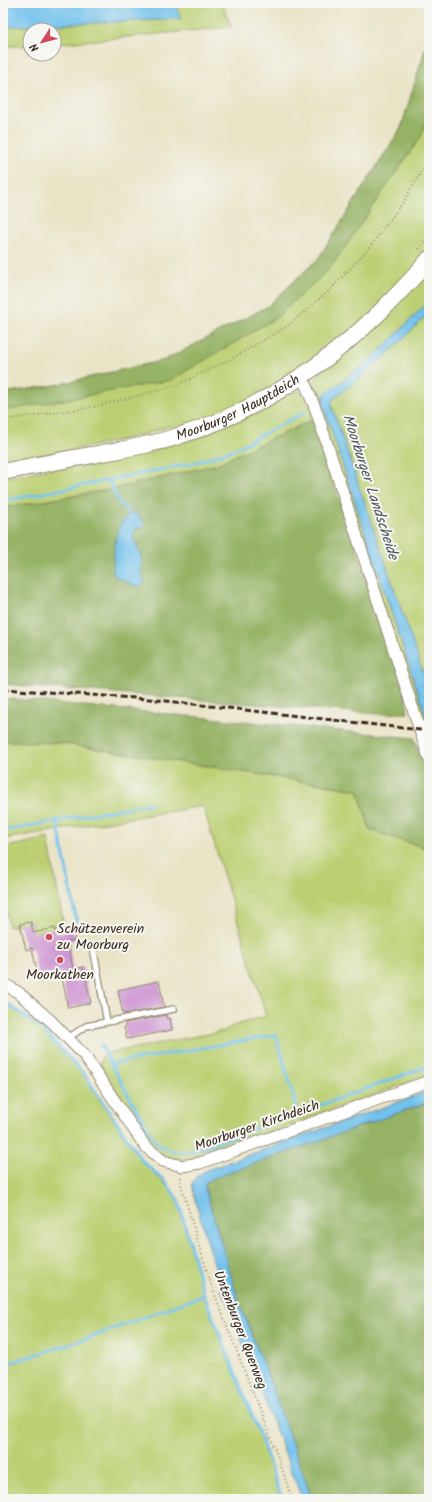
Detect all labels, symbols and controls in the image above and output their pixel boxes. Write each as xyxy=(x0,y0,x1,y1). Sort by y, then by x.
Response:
north arrow xyxy=(22,22,62,62)
text: N xyxy=(25,39,44,55)
street label: Moorburger Hauptdeich xyxy=(173,369,304,447)
water label: Moorburger Landscheide xyxy=(335,411,405,564)
place label: Schützenverein zu Moorburg xyxy=(57,918,144,956)
marker: Schützenverein zu Moorburg xyxy=(44,932,54,942)
marker: Moorkathen xyxy=(55,955,65,965)
place label: Moorkathen xyxy=(26,964,94,986)
street label: Moorburger Kirchdeich xyxy=(192,1094,322,1158)
street label: Untenburger Querweg xyxy=(207,1267,273,1393)

